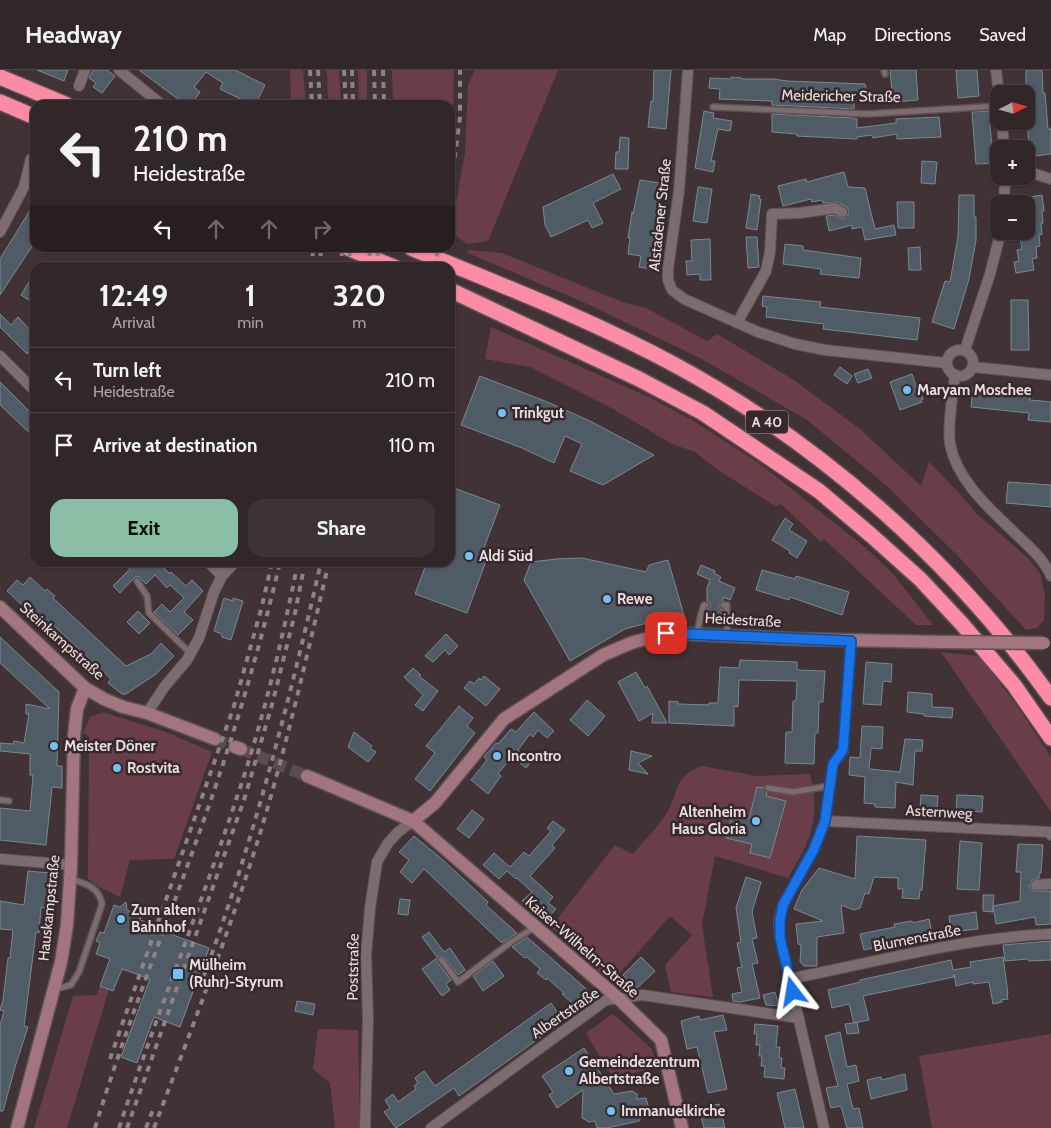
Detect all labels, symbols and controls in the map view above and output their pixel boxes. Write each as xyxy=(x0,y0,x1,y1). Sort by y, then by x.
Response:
text: Headway xyxy=(25,20,122,49)
text: Map xyxy=(813,24,846,46)
text: Directions xyxy=(874,24,951,46)
text: Saved xyxy=(979,24,1026,46)
north arrow xyxy=(990,85,1035,130)
map controls xyxy=(990,85,1035,240)
street label: Meidericher Straße xyxy=(781,86,901,106)
text: 210 m xyxy=(133,117,227,160)
icon: left xyxy=(50,120,115,185)
button: + xyxy=(990,140,1035,185)
street label: Alstadener Straße xyxy=(645,158,675,272)
text: Heidestraße xyxy=(133,160,245,187)
button: − xyxy=(990,195,1035,240)
icon: left xyxy=(149,215,177,243)
icon: ahead xyxy=(202,215,230,243)
icon: ahead xyxy=(255,215,283,243)
icon: right xyxy=(308,215,336,243)
text: 12:49 xyxy=(99,277,168,314)
text: 1 xyxy=(245,277,256,314)
text: 320 xyxy=(333,277,386,314)
text: Arrival xyxy=(112,313,155,332)
text: min xyxy=(237,313,264,332)
text: m xyxy=(352,313,366,332)
text: Turn left xyxy=(93,359,161,382)
icon: left xyxy=(50,366,78,394)
text: 210 m xyxy=(385,369,435,392)
place label: Maryam Moschee xyxy=(917,381,1032,399)
text: Heidestraße xyxy=(93,382,175,401)
marker: Maryam Moschee xyxy=(901,384,913,396)
place label: Trinkgut xyxy=(512,404,564,422)
marker: Trinkgut xyxy=(496,407,508,419)
road number: A 40 xyxy=(746,411,788,434)
icon: arrive xyxy=(50,431,78,459)
text: Arrive at destination xyxy=(93,434,257,457)
text: 110 m xyxy=(388,434,435,457)
button: Exit xyxy=(50,499,238,557)
button: Share xyxy=(248,499,435,557)
place label: Aldi Süd xyxy=(479,547,533,565)
marker: Aldi Süd xyxy=(463,550,475,562)
place label: Rewe xyxy=(617,590,653,608)
marker: Rewe xyxy=(601,593,613,605)
street label: Steinkampstraße xyxy=(16,598,108,684)
street label: Heidestraße xyxy=(704,609,782,631)
pin xyxy=(645,612,687,654)
icon: arrive xyxy=(652,619,680,647)
place label: Meister Döner xyxy=(64,737,155,755)
marker: Meister Döner xyxy=(48,740,60,752)
place label: Incontro xyxy=(507,747,562,765)
marker: Incontro xyxy=(491,750,503,762)
place label: Rostvita xyxy=(127,759,180,777)
marker: Rostvita xyxy=(111,762,123,774)
street label: Asternweg xyxy=(905,801,973,823)
place label: Altenheim Haus Gloria xyxy=(671,803,747,838)
marker: Altenheim Haus Gloria xyxy=(750,815,762,827)
street label: Hauskampstraße xyxy=(34,854,64,962)
street label: Kaiser-Wilhelm-Straße xyxy=(522,893,643,1001)
place label: Zum alten Bahnhof xyxy=(131,901,196,936)
marker: Zum alten Bahnhof xyxy=(115,913,127,925)
street label: Blumenstraße xyxy=(872,921,963,955)
street label: Poststraße xyxy=(343,933,363,1001)
place label: Mülheim (Ruhr)-Styrum xyxy=(189,956,283,991)
position arrow xyxy=(766,965,818,1017)
marker: Mülheim (Ruhr)-Styrum xyxy=(171,967,185,981)
street label: Albertstraße xyxy=(528,984,603,1042)
place label: Gemeindezentrum Albertstraße xyxy=(579,1053,700,1088)
marker: Gemeindezentrum Albertstraße xyxy=(563,1065,575,1077)
place label: Immanuelkirche xyxy=(621,1102,726,1120)
marker: Immanuelkirche xyxy=(605,1105,617,1117)

